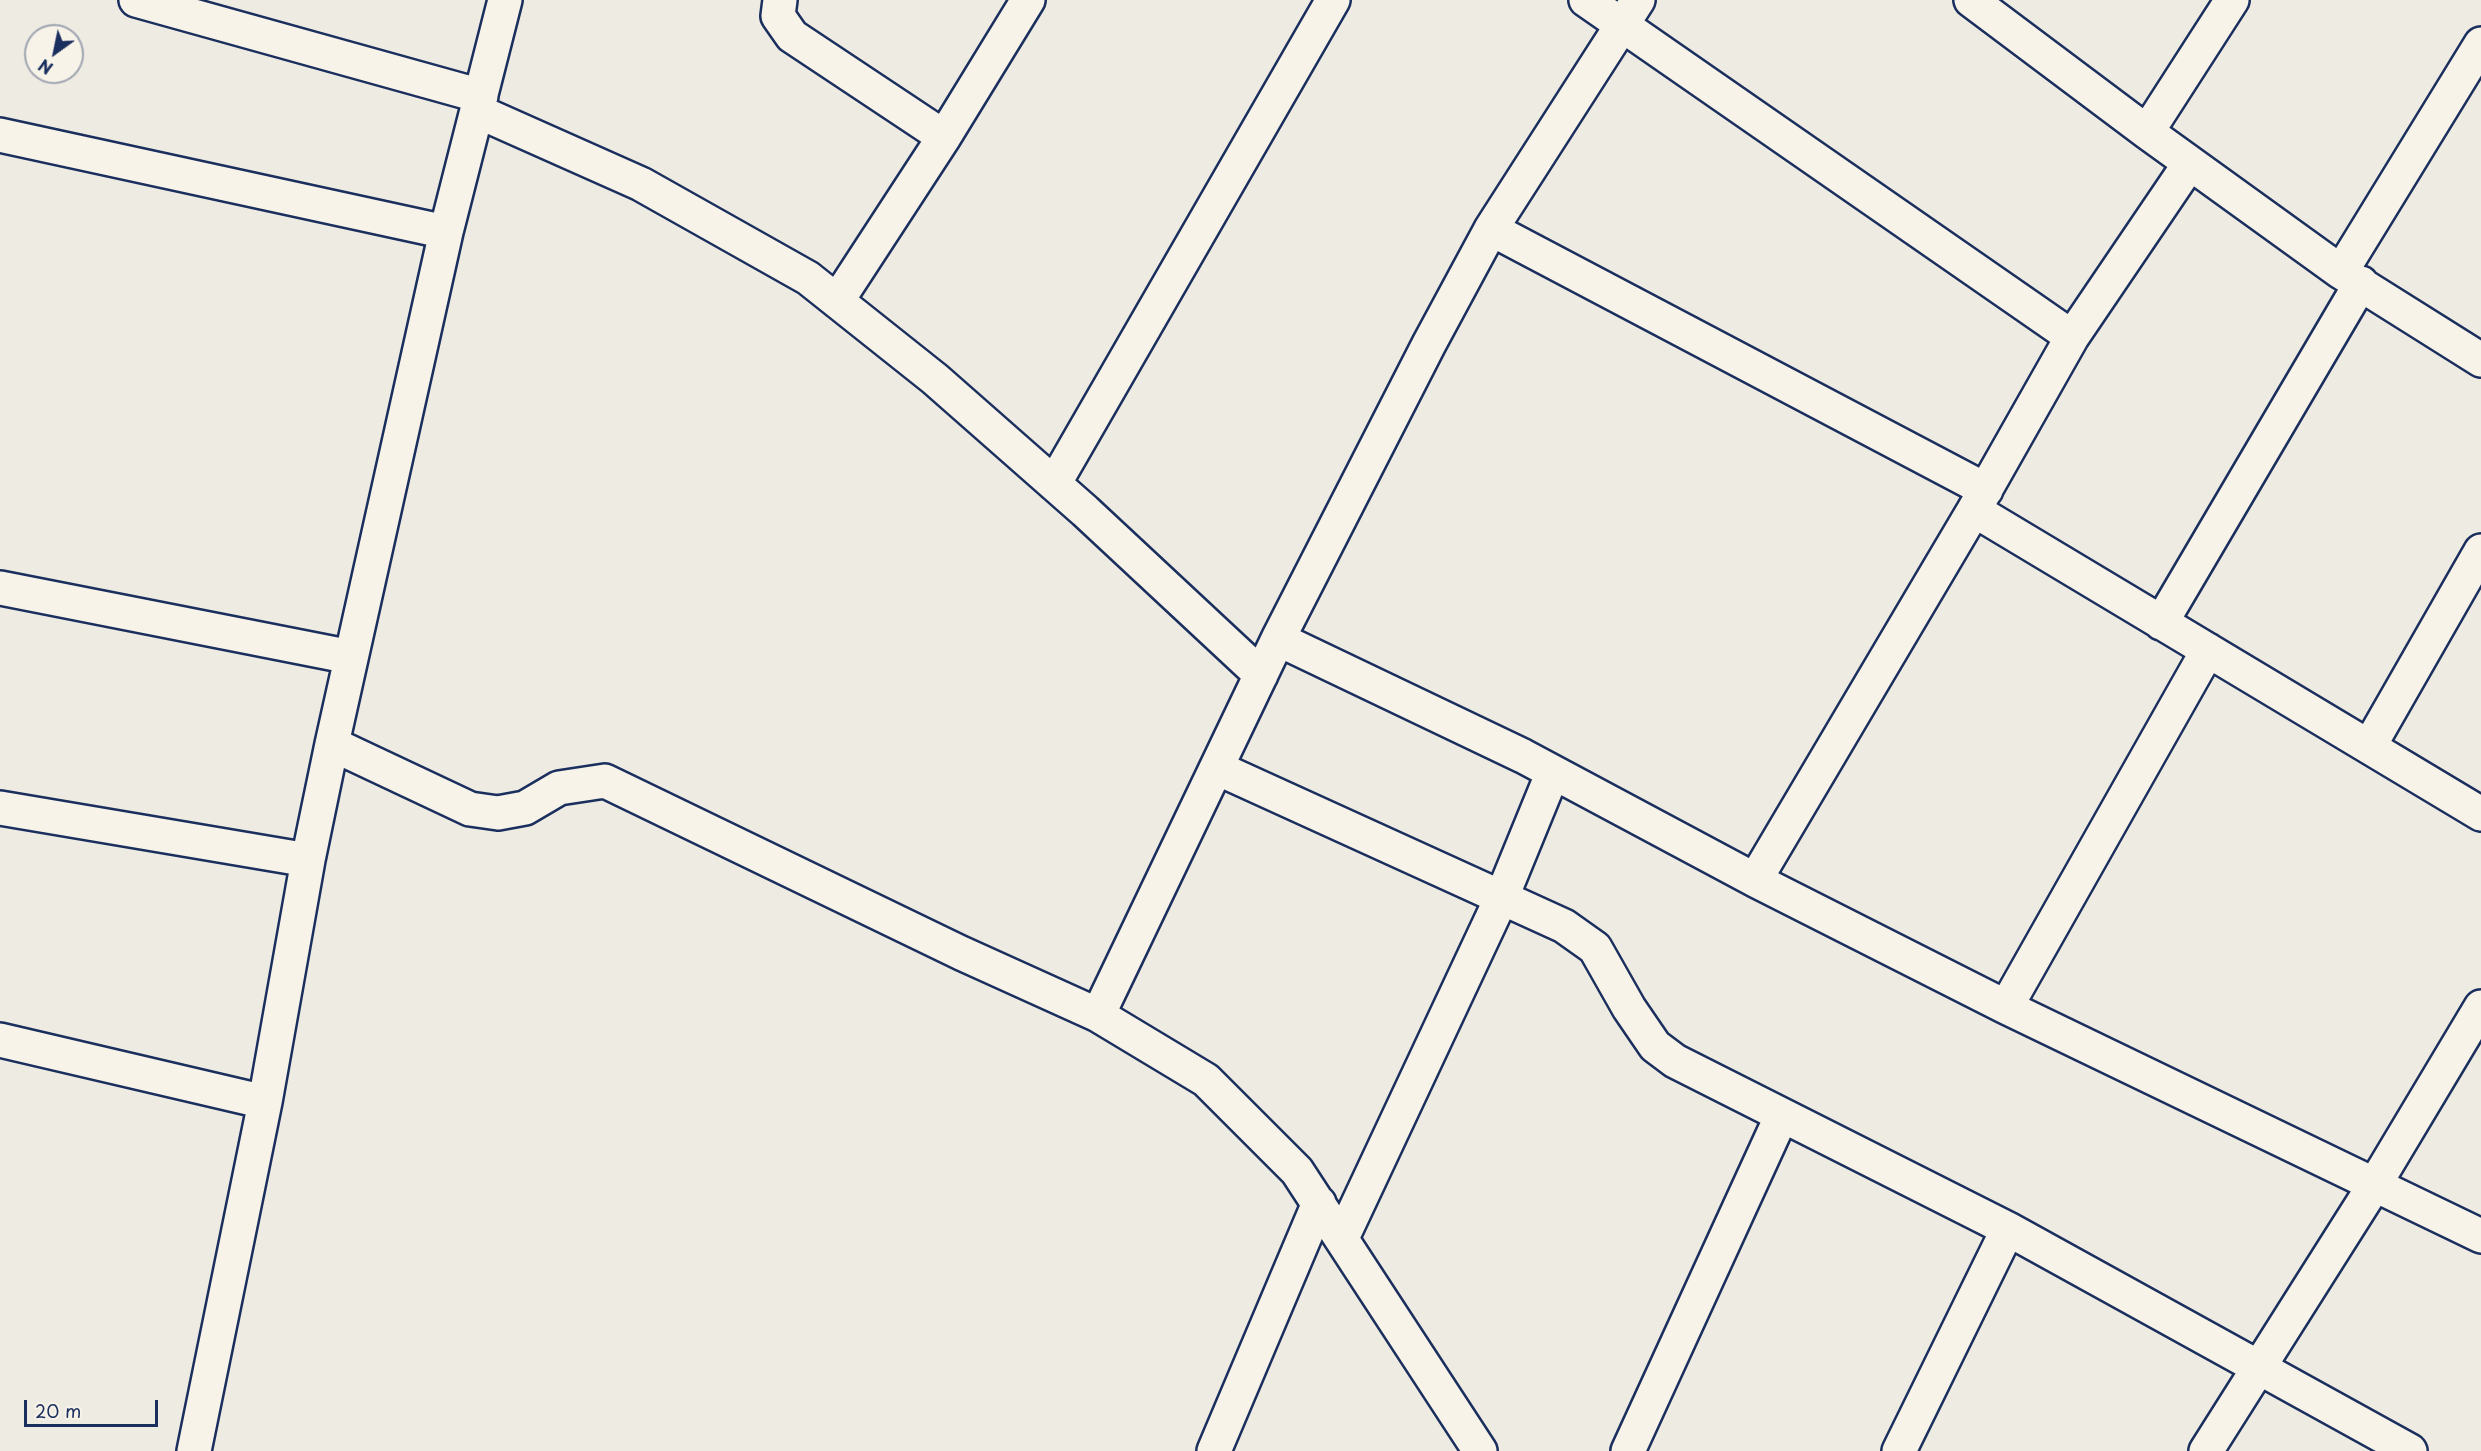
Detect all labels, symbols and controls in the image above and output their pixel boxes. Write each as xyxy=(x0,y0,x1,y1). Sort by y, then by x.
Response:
north arrow xyxy=(24,24,84,84)
text: N xyxy=(33,54,57,81)
scale bar xyxy=(27,1388,160,1426)
text: 20 m xyxy=(35,1397,81,1424)

